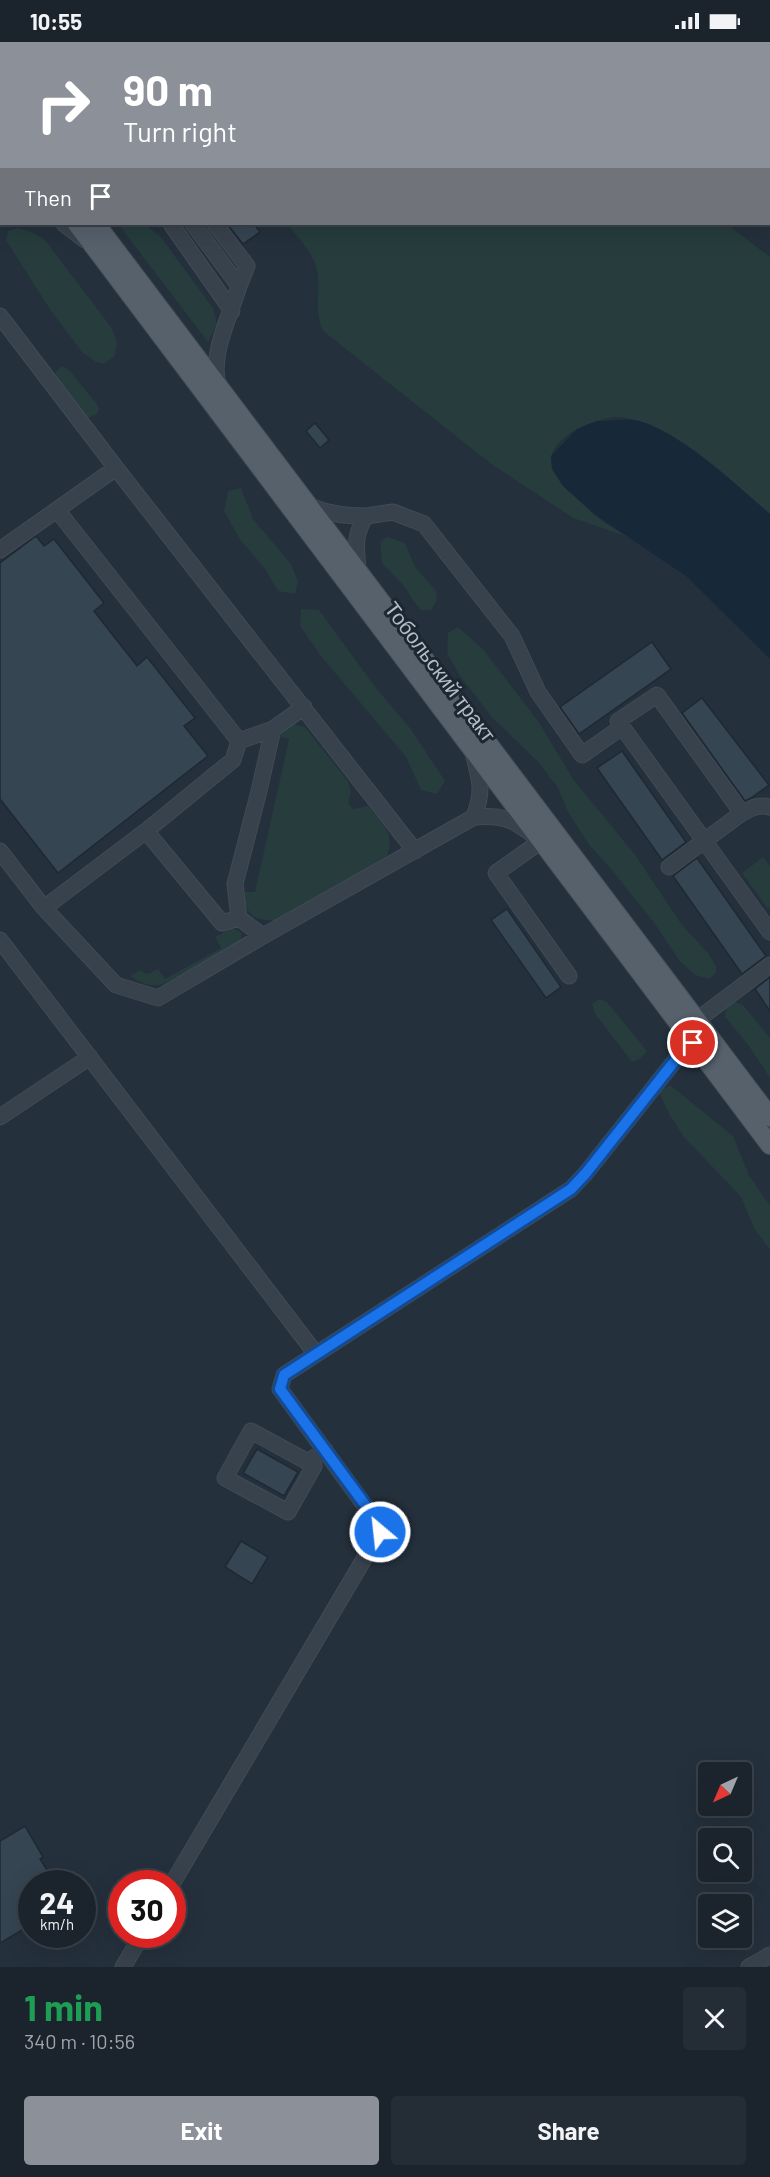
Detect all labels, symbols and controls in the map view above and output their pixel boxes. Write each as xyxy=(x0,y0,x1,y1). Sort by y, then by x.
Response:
text: 10:55 xyxy=(30,8,82,34)
text: 90 m xyxy=(123,64,213,114)
icon: right xyxy=(24,66,102,144)
text: Turn right xyxy=(123,115,237,147)
icon: arrive xyxy=(84,180,117,213)
text: Then xyxy=(24,184,72,210)
street label: Тобольский тракт xyxy=(380,596,502,746)
pin xyxy=(667,1017,718,1068)
icon: arrive xyxy=(676,1026,709,1059)
position arrow xyxy=(348,1500,412,1564)
north arrow xyxy=(698,1762,752,1816)
map controls xyxy=(698,1762,752,1948)
button: search xyxy=(698,1828,752,1882)
speed limit sign: 30 xyxy=(108,1870,186,1948)
text: 24 xyxy=(40,1884,74,1920)
button: layers xyxy=(698,1894,752,1948)
text: km/h xyxy=(40,1915,74,1933)
text: 1 min xyxy=(24,1985,103,2028)
button: close xyxy=(683,1987,746,2050)
text: 340 m · 10:56 xyxy=(24,2029,135,2053)
button: Exit xyxy=(24,2096,379,2165)
button: Share xyxy=(391,2096,746,2165)

